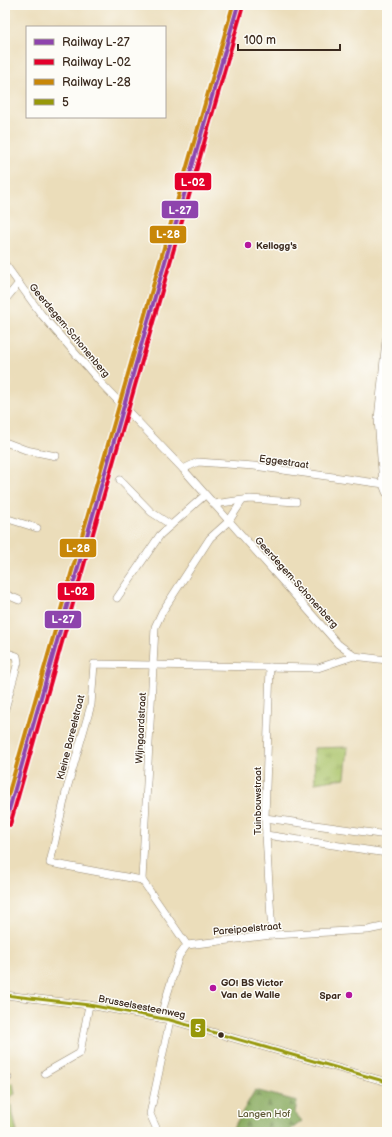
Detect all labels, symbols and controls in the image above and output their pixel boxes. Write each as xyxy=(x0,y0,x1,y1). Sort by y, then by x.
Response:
legend xyxy=(26,26,166,118)
scale bar xyxy=(238,26,340,52)
text: 100 m xyxy=(244,33,276,48)
text: Railway L-27 xyxy=(62,35,130,50)
text: Railway L-02 xyxy=(62,55,131,70)
text: Railway L-28 xyxy=(62,75,131,90)
text: 5 xyxy=(62,95,69,110)
line badge: L-02 xyxy=(174,172,212,191)
text: L-02 xyxy=(181,176,206,189)
line badge: L-27 xyxy=(161,200,199,219)
text: L-27 xyxy=(168,204,192,217)
line badge: L-28 xyxy=(149,225,187,244)
text: L-28 xyxy=(156,228,180,241)
marker: Kellogg's xyxy=(243,240,253,250)
place label: Kellogg's xyxy=(256,240,297,252)
street label: Geerdegem-Schonenberg xyxy=(26,281,112,380)
street label: Eggestraat xyxy=(258,453,309,471)
street label: Geerdegem-Schonenberg xyxy=(252,535,341,631)
line badge: L-28 xyxy=(59,538,97,558)
text: L-28 xyxy=(66,542,90,555)
line badge: L-02 xyxy=(57,582,95,601)
text: L-02 xyxy=(64,585,89,598)
line badge: L-27 xyxy=(44,610,82,629)
text: L-27 xyxy=(51,613,75,626)
street label: Wijngaardstraat xyxy=(133,692,149,764)
street label: Kleine Bareelstraat xyxy=(55,694,87,781)
street label: Tuinbouwstraat xyxy=(252,767,264,835)
street label: Pareipoelstraat xyxy=(212,920,282,938)
place label: GO! BS Victor Van de Walle xyxy=(221,977,284,1001)
marker: GO! BS Victor Van de Walle xyxy=(208,983,218,993)
place label: Spar xyxy=(319,990,342,1002)
marker: Spar xyxy=(344,990,354,1000)
street label: Brusselsesteenweg xyxy=(97,993,187,1021)
line badge: 5 xyxy=(190,1018,206,1038)
text: 5 xyxy=(195,1022,202,1035)
unlabelled marker xyxy=(216,1030,226,1040)
park label: Langen Hof xyxy=(238,1108,290,1120)

